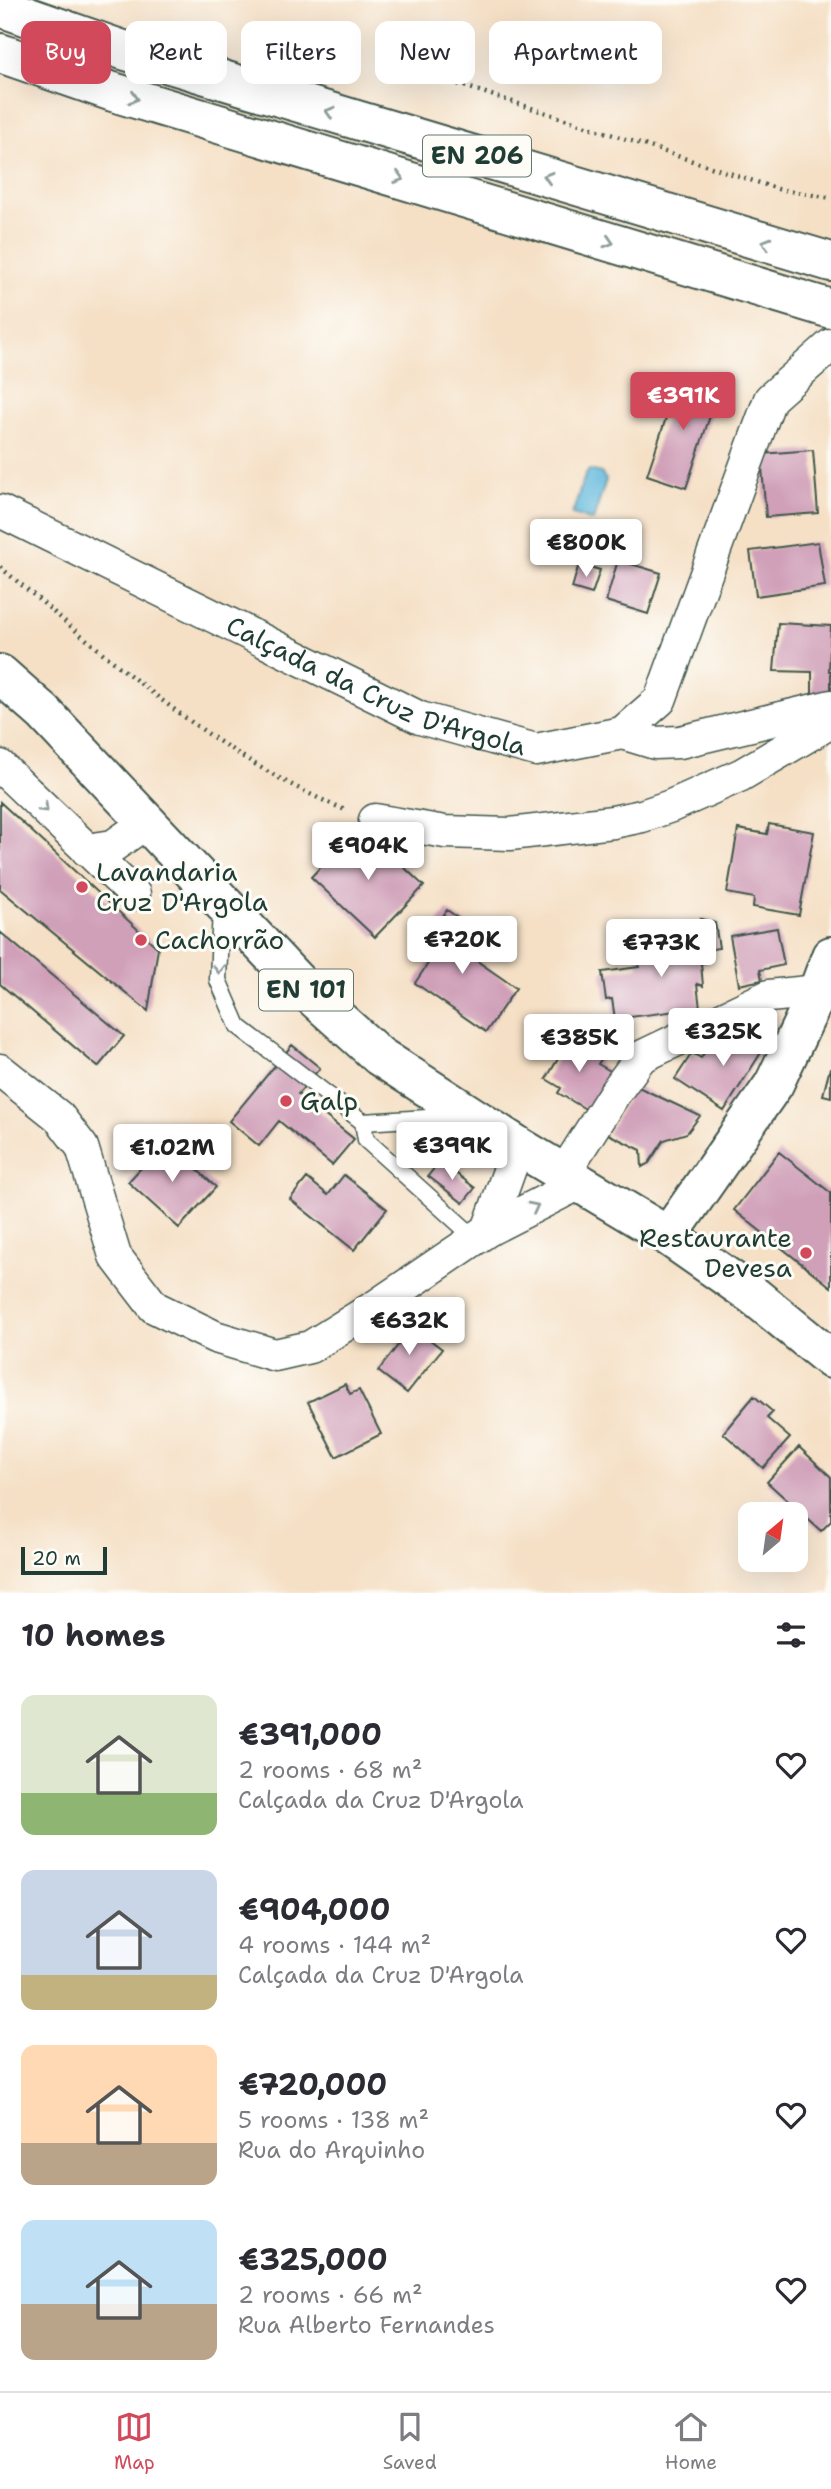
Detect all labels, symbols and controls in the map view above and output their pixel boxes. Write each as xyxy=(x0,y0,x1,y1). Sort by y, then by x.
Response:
chip: Buy xyxy=(21,21,111,84)
chip: Rent xyxy=(125,21,227,84)
chip: Filters xyxy=(241,21,361,84)
chip: New xyxy=(375,21,475,84)
chip: Apartment xyxy=(489,21,662,84)
one-way arrow xyxy=(128,90,140,105)
one-way arrow xyxy=(324,106,336,121)
road number: EN 206 xyxy=(423,136,531,176)
one-way arrow xyxy=(393,170,405,185)
one-way arrow xyxy=(542,171,554,186)
one-way arrow xyxy=(603,234,615,248)
one-way arrow xyxy=(760,236,772,251)
pin: €391K xyxy=(634,372,732,432)
text: €391K xyxy=(646,380,720,410)
pin: €800K xyxy=(537,520,635,579)
text: €800K xyxy=(546,527,626,557)
street label: Calçada da Cruz D'Argola xyxy=(221,607,530,763)
one-way arrow xyxy=(36,800,49,813)
pin: €904K xyxy=(319,822,417,882)
text: €904K xyxy=(328,830,408,860)
place label: Lavandaria Cruz D'Argola xyxy=(96,854,268,919)
marker: Lavandaria Cruz D'Argola xyxy=(74,879,90,895)
pin: €720K xyxy=(413,916,511,976)
pin: €773K xyxy=(612,920,710,979)
place label: Cachorrão xyxy=(155,922,284,957)
text: €720K xyxy=(423,924,501,954)
text: €773K xyxy=(622,927,700,957)
marker: Cachorrão xyxy=(133,932,149,948)
one-way arrow xyxy=(211,964,227,975)
road number: EN 101 xyxy=(259,970,353,1010)
pin: €325K xyxy=(674,1009,772,1068)
pin: €385K xyxy=(530,1014,628,1074)
text: €325K xyxy=(684,1016,762,1046)
text: €385K xyxy=(540,1022,618,1052)
place label: Galp xyxy=(300,1083,358,1118)
marker: Galp xyxy=(278,1093,294,1109)
pin: €399K xyxy=(403,1122,501,1182)
pin: €1.02M xyxy=(115,1124,229,1184)
text: €399K xyxy=(412,1130,492,1160)
text: €1.02M xyxy=(129,1132,215,1162)
one-way arrow xyxy=(527,1201,539,1215)
place label: Restaurante Devesa xyxy=(639,1220,792,1285)
marker: Restaurante Devesa xyxy=(798,1245,814,1261)
pin: €632K xyxy=(360,1298,458,1357)
text: €632K xyxy=(370,1305,448,1335)
north arrow xyxy=(738,1502,808,1572)
map controls xyxy=(738,1502,808,1572)
scale bar xyxy=(21,1544,107,1576)
text: 20 m xyxy=(32,1546,81,1571)
text: 10 homes xyxy=(21,1615,166,1656)
icon: filters xyxy=(772,1616,810,1654)
text: €391,000 xyxy=(238,1714,382,1755)
icon: home xyxy=(77,1723,161,1807)
icon: heart xyxy=(772,1746,810,1784)
text: 2 rooms · 68 m² xyxy=(238,1755,422,1785)
text: Calçada da Cruz D'Argola xyxy=(238,1785,524,1815)
text: €904,000 xyxy=(238,1889,390,1930)
icon: home xyxy=(77,1898,161,1982)
icon: heart xyxy=(772,1921,810,1959)
text: 4 rooms · 144 m² xyxy=(238,1930,431,1960)
text: Calçada da Cruz D'Argola xyxy=(238,1960,524,1990)
text: €720,000 xyxy=(238,2064,387,2105)
icon: home xyxy=(77,2073,161,2157)
icon: heart xyxy=(772,2096,810,2134)
text: 5 rooms · 138 m² xyxy=(238,2105,429,2135)
text: Rua do Arquinho xyxy=(238,2135,425,2165)
text: €325,000 xyxy=(238,2239,388,2280)
icon: home xyxy=(77,2248,161,2332)
icon: heart xyxy=(772,2271,810,2309)
text: 2 rooms · 66 m² xyxy=(238,2280,423,2310)
text: Rua Alberto Fernandes xyxy=(238,2310,495,2340)
tab: Map xyxy=(114,2408,155,2475)
tab: Saved xyxy=(383,2408,437,2475)
tab: Home xyxy=(665,2408,717,2475)

